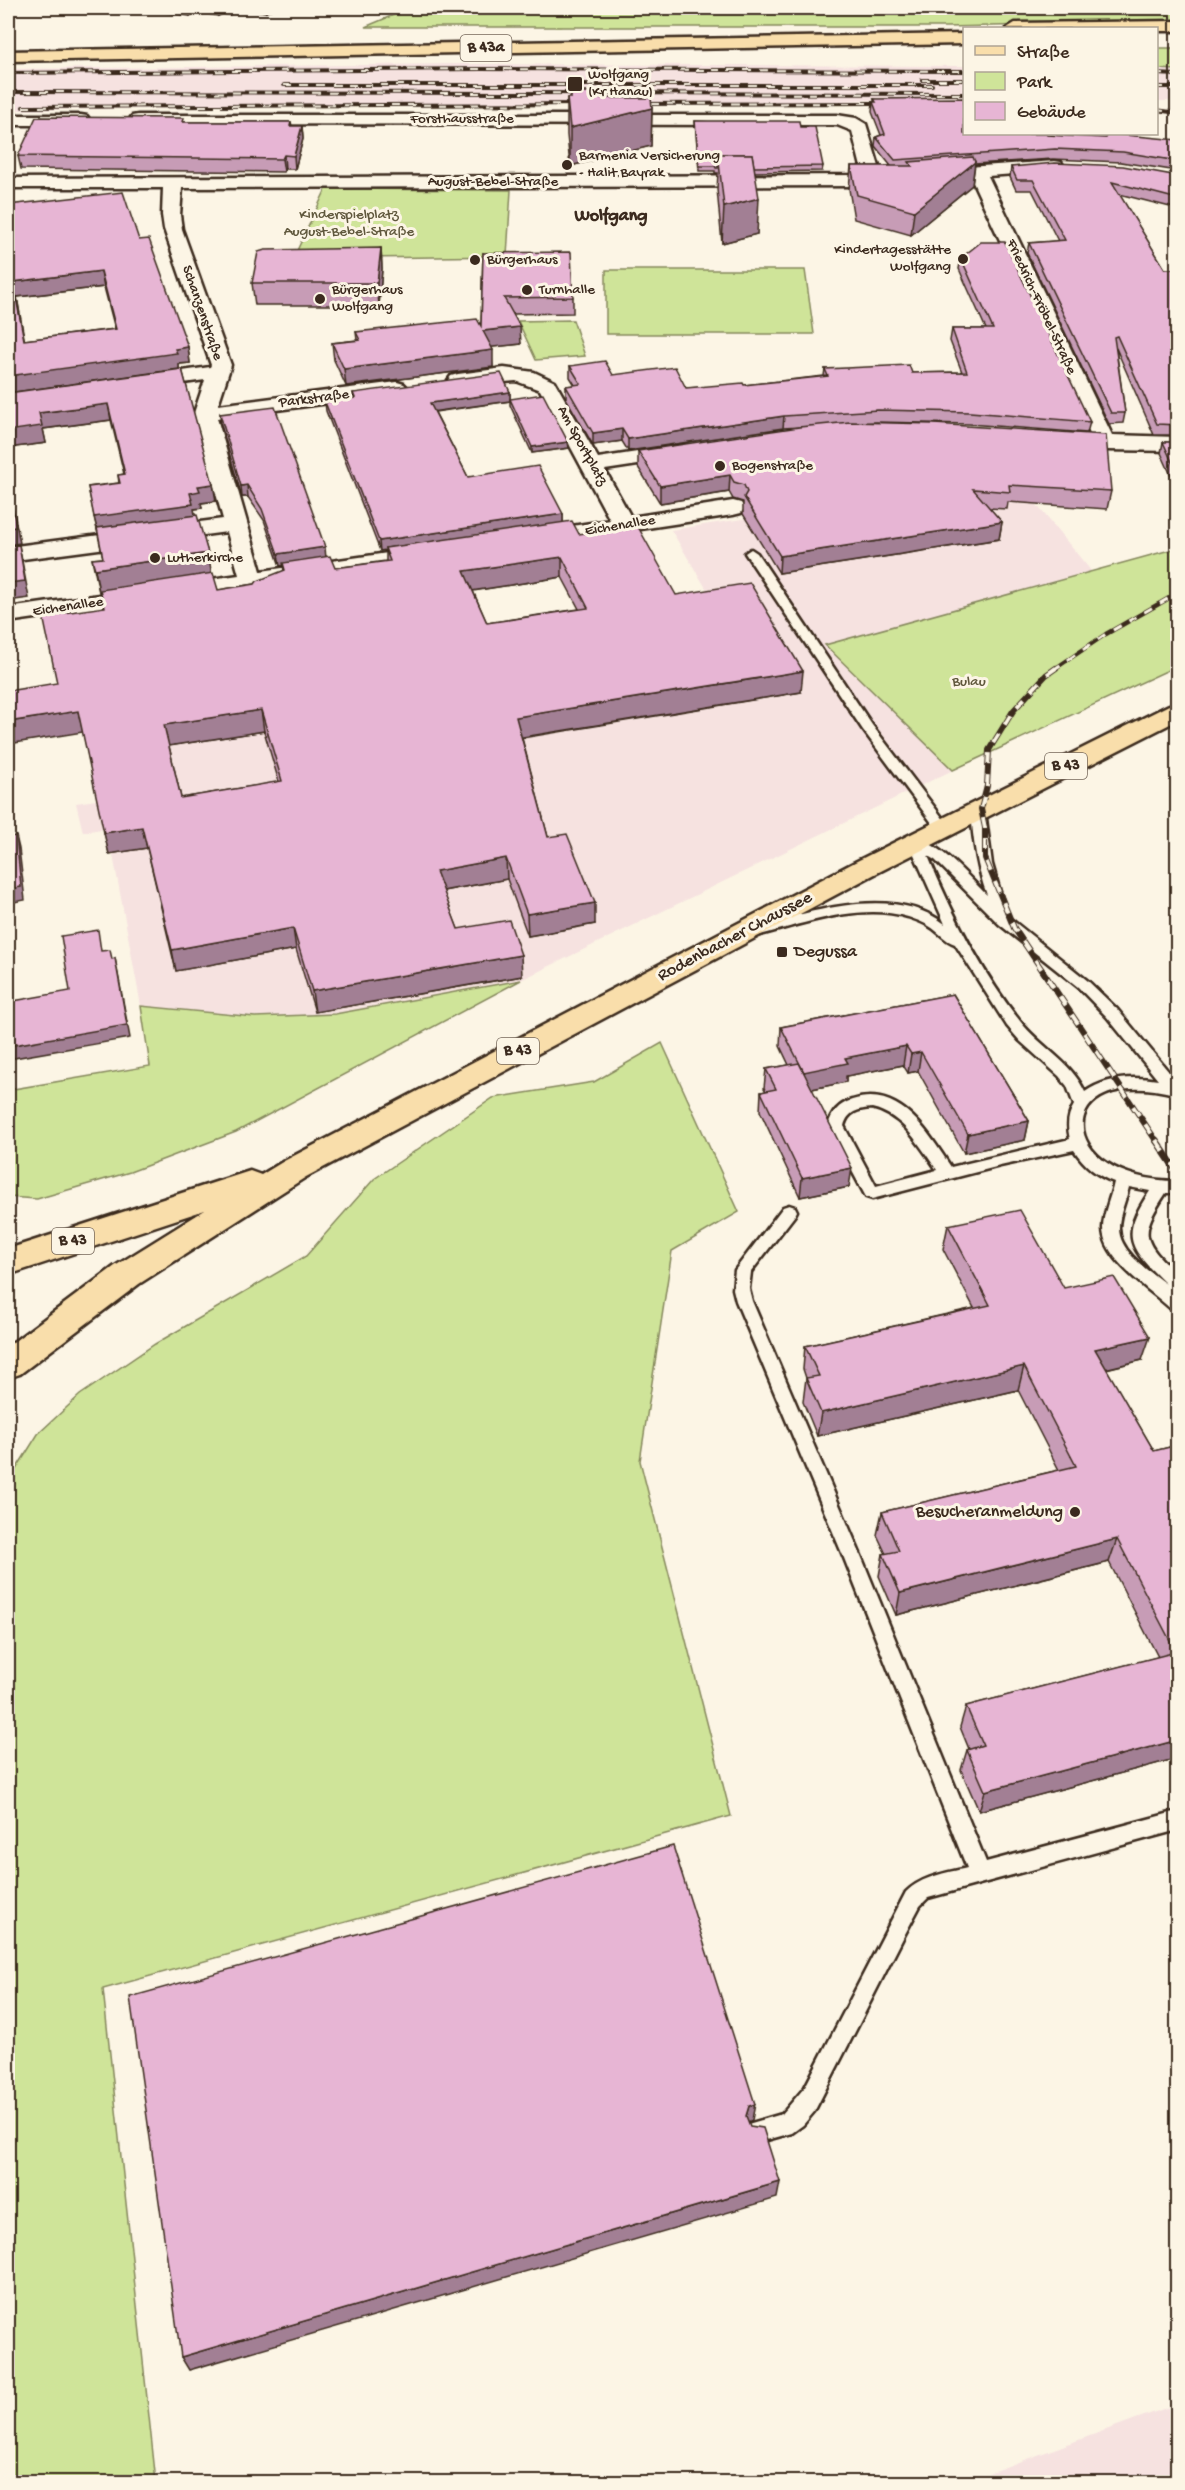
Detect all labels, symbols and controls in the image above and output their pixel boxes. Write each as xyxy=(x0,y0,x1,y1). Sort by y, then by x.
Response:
legend xyxy=(963,27,1158,135)
road number: B 43a xyxy=(460,35,512,61)
text: Straße xyxy=(1017,43,1070,64)
place label: Wolfgang (Kr Hanau) xyxy=(588,66,653,101)
text: Park xyxy=(1016,73,1053,94)
marker: Wolfgang (Kr Hanau) xyxy=(566,75,584,93)
text: Gebäude xyxy=(1017,103,1086,124)
street label: Forsthausstraße xyxy=(409,110,514,128)
place label: Barmenia Versicherung - Halit Bayrak xyxy=(578,147,720,182)
marker: Barmenia Versicherung - Halit Bayrak xyxy=(560,158,574,172)
street label: August-Bebel-Straße xyxy=(428,173,558,191)
park label: Kinderspielplatz August-Bebel-Straße xyxy=(284,206,414,241)
district label: Wolfgang xyxy=(573,206,648,227)
street label: Friedrich-Fröbel-Straße xyxy=(1001,236,1080,378)
place label: Kindertagesstätte Wolfgang xyxy=(834,241,951,276)
place label: Bürgerhaus xyxy=(486,251,558,269)
marker: Kindertagesstätte Wolfgang xyxy=(956,252,970,266)
marker: Bürgerhaus xyxy=(468,253,482,267)
street label: Schanzenstraße xyxy=(177,263,227,363)
place label: Bürgerhaus Wolfgang xyxy=(331,281,403,316)
place label: Turnhalle xyxy=(538,281,595,299)
marker: Turnhalle xyxy=(520,283,534,297)
marker: Bürgerhaus Wolfgang xyxy=(313,292,327,306)
street label: Parkstraße xyxy=(277,386,350,412)
street label: Am Sportplatz xyxy=(553,403,611,489)
place label: Bogenstraße xyxy=(731,457,813,475)
marker: Bogenstraße xyxy=(713,459,727,473)
street label: Eichenallee xyxy=(584,512,657,540)
place label: Lutherkirche xyxy=(167,549,243,567)
marker: Lutherkirche xyxy=(148,551,162,565)
street label: Eichenallee xyxy=(32,593,105,621)
park label: Bulau xyxy=(951,673,986,691)
road number: B 43 xyxy=(1045,753,1087,779)
street label: Rodenbacher Chaussee xyxy=(654,887,817,987)
place label: Degussa xyxy=(793,942,858,963)
marker: Degussa xyxy=(775,945,789,959)
road number: B 43 xyxy=(497,1038,539,1064)
road number: B 43 xyxy=(52,1228,94,1254)
place label: Besucheranmeldung xyxy=(915,1502,1063,1523)
marker: Besucheranmeldung xyxy=(1068,1505,1082,1519)

